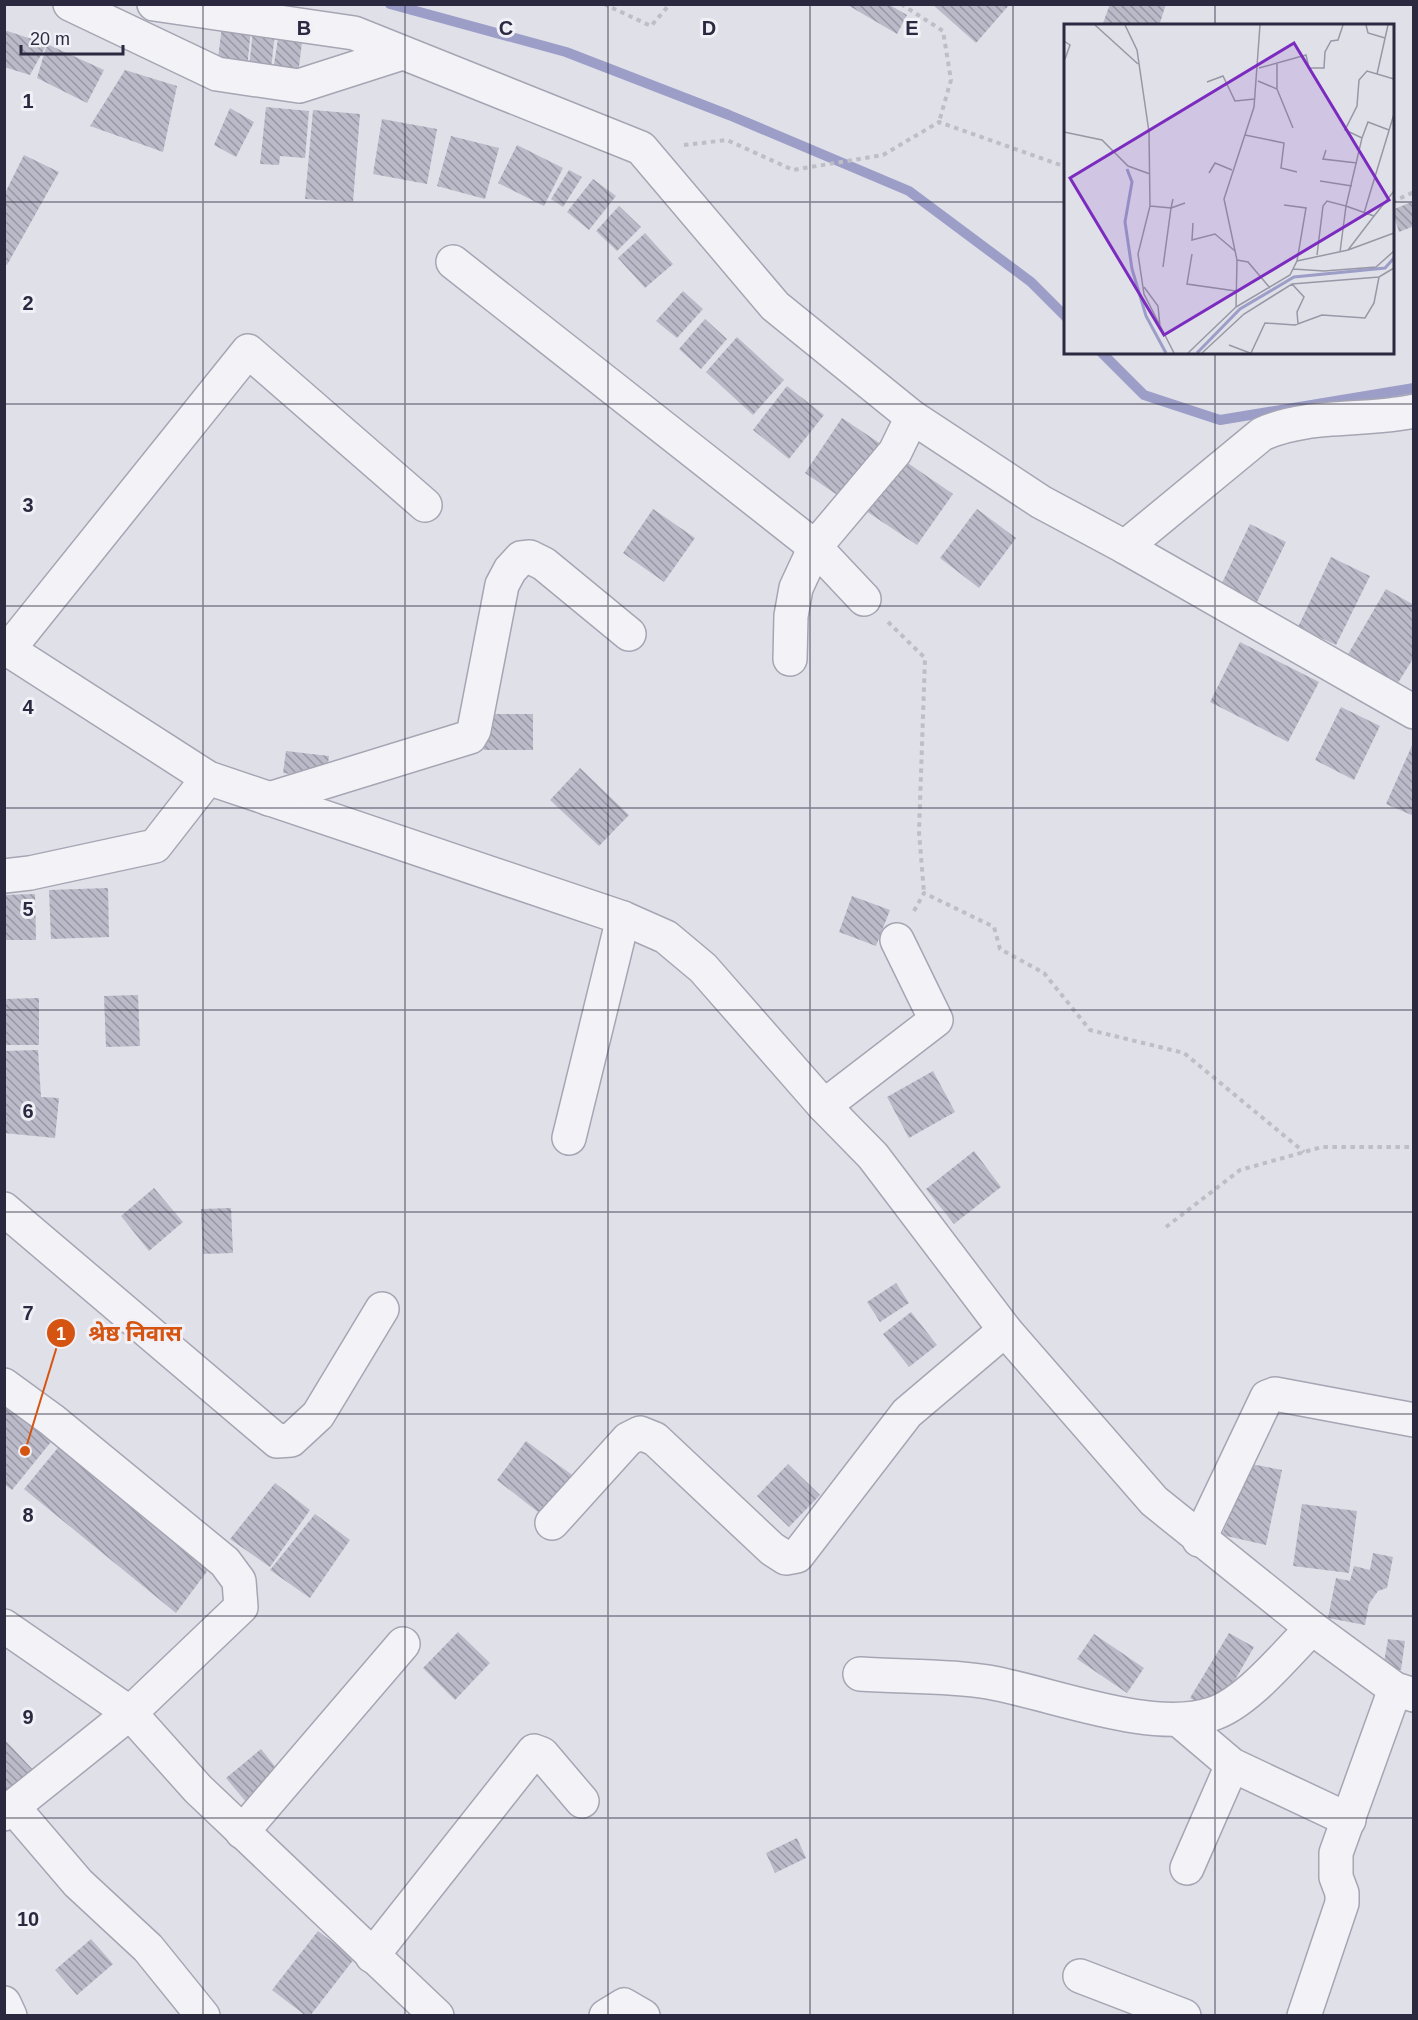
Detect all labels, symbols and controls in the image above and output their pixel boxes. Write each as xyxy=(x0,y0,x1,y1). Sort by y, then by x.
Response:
text: B xyxy=(297,17,311,39)
text: C xyxy=(499,17,513,39)
text: D xyxy=(702,17,716,39)
text: E xyxy=(905,17,919,39)
scale bar xyxy=(21,18,123,56)
inset map xyxy=(1064,24,1394,354)
text: 20 m xyxy=(30,29,70,49)
text: 1 xyxy=(22,90,34,112)
text: 2 xyxy=(22,292,34,314)
text: 3 xyxy=(22,494,34,516)
text: 4 xyxy=(22,696,34,718)
text: 5 xyxy=(22,898,34,920)
text: 6 xyxy=(22,1100,34,1122)
text: 7 xyxy=(22,1302,34,1324)
callout: श्रेष्ठ निवास xyxy=(46,1313,194,1353)
text: श्रेष्ठ निवास xyxy=(88,1321,183,1346)
text: 1 xyxy=(56,1324,66,1344)
text: 8 xyxy=(22,1504,34,1526)
text: 9 xyxy=(22,1706,34,1728)
text: 10 xyxy=(17,1908,39,1930)

